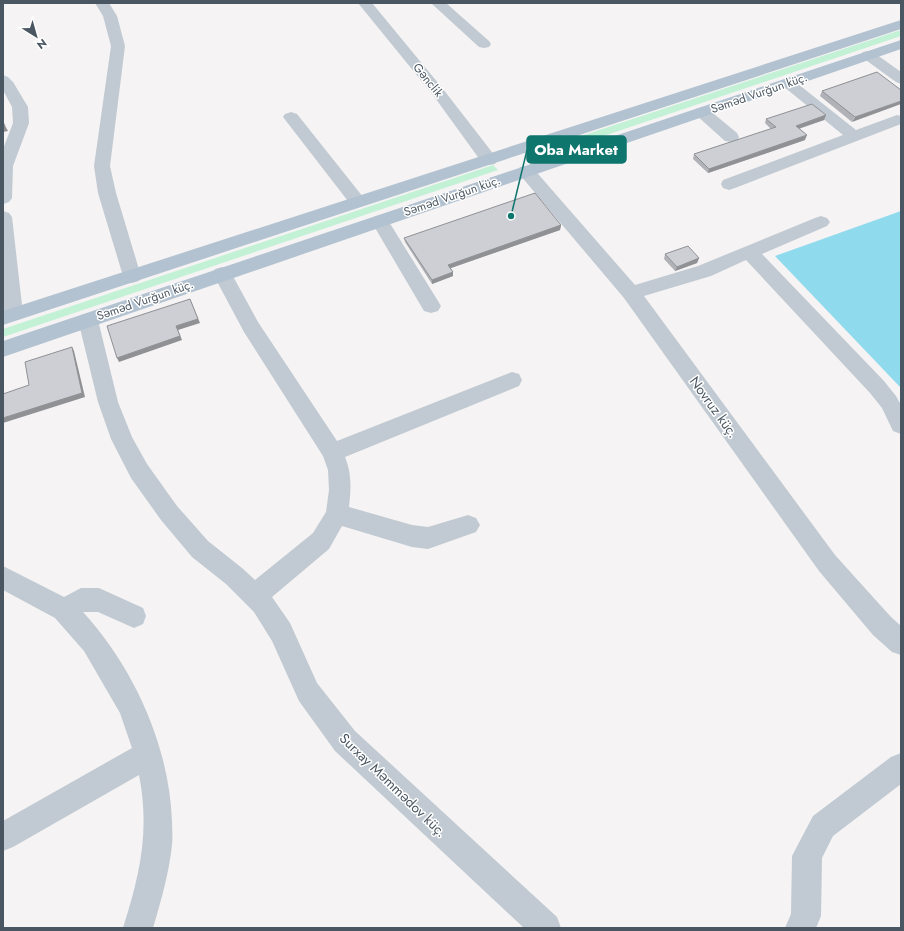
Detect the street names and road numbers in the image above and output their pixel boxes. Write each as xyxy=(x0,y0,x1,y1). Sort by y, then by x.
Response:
street label: Gənclik xyxy=(409,59,448,101)
street label: Səməd Vurğun küç. xyxy=(708,68,810,118)
street label: Səməd Vurğun küç. xyxy=(401,171,503,221)
street label: Səməd Vurğun küç. xyxy=(94,275,196,325)
street label: Novruz küç. xyxy=(685,372,743,442)
street label: Surxay Məmmədov küç. xyxy=(335,728,451,842)

